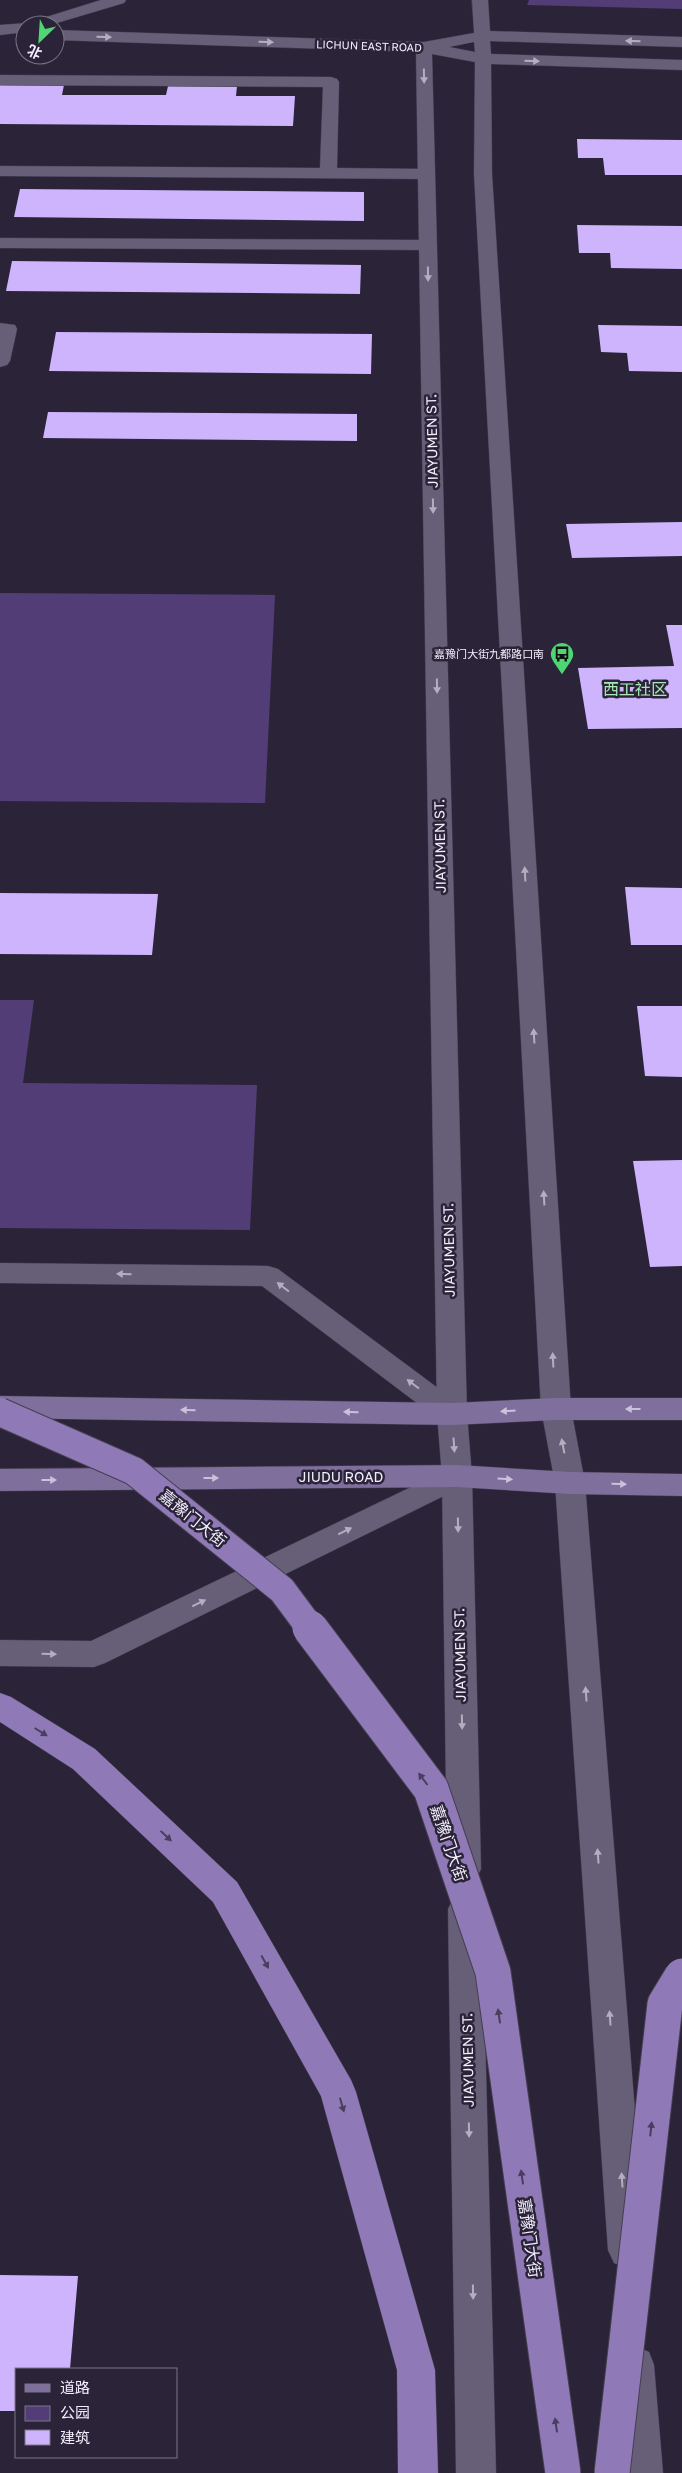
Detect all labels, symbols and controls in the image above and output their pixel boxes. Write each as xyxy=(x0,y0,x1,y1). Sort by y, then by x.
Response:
north arrow xyxy=(15,15,65,65)
one-way arrow xyxy=(96,33,112,41)
street label: LICHUN EAST ROAD xyxy=(316,37,422,54)
one-way arrow xyxy=(625,37,641,45)
one-way arrow xyxy=(258,38,274,46)
text: 北 xyxy=(24,42,44,63)
one-way arrow xyxy=(524,57,540,65)
one-way arrow xyxy=(421,69,429,85)
one-way arrow xyxy=(424,266,432,282)
street label: JIAYUMEN ST. xyxy=(422,394,441,488)
one-way arrow xyxy=(429,499,437,515)
bus stop icon: 嘉豫门大街九都路口南 xyxy=(549,641,575,675)
place label: 嘉豫门大街九都路口南 xyxy=(434,647,544,660)
one-way arrow xyxy=(433,679,441,695)
district label: 西工社区 xyxy=(603,679,667,699)
street label: JIAYUMEN ST. xyxy=(430,799,449,893)
one-way arrow xyxy=(520,865,528,881)
one-way arrow xyxy=(530,1028,538,1044)
one-way arrow xyxy=(539,1190,547,1206)
street label: JIAYUMEN ST. xyxy=(439,1203,458,1297)
one-way arrow xyxy=(116,1270,132,1278)
one-way arrow xyxy=(277,1281,290,1292)
one-way arrow xyxy=(549,1352,557,1368)
one-way arrow xyxy=(407,1379,420,1390)
one-way arrow xyxy=(625,1405,641,1413)
one-way arrow xyxy=(180,1406,196,1414)
one-way arrow xyxy=(342,1408,358,1416)
one-way arrow xyxy=(499,1408,515,1416)
one-way arrow xyxy=(451,1437,459,1453)
one-way arrow xyxy=(559,1438,567,1454)
street label: JIUDU ROAD xyxy=(299,1468,383,1485)
one-way arrow xyxy=(203,1474,219,1482)
one-way arrow xyxy=(41,1476,57,1484)
one-way arrow xyxy=(498,1476,514,1484)
one-way arrow xyxy=(611,1480,627,1488)
street label: 嘉豫门大街 xyxy=(156,1485,230,1551)
one-way arrow xyxy=(454,1517,462,1533)
one-way arrow xyxy=(338,1527,352,1535)
one-way arrow xyxy=(192,1599,206,1607)
street label: JIAYUMEN ST. xyxy=(450,1608,469,1702)
one-way arrow xyxy=(41,1650,57,1658)
one-way arrow xyxy=(582,1686,590,1702)
one-way arrow xyxy=(458,1715,466,1731)
one-way arrow xyxy=(35,1727,48,1737)
one-way arrow xyxy=(418,1773,429,1786)
street label: 嘉豫门大街 xyxy=(427,1802,471,1884)
one-way arrow xyxy=(159,1830,171,1842)
one-way arrow xyxy=(593,1848,601,1864)
one-way arrow xyxy=(260,1955,269,1969)
one-way arrow xyxy=(495,2008,503,2024)
one-way arrow xyxy=(605,2010,613,2026)
street label: JIAYUMEN ST. xyxy=(458,2013,477,2107)
one-way arrow xyxy=(338,2097,346,2112)
one-way arrow xyxy=(647,2121,655,2137)
one-way arrow xyxy=(466,2122,474,2138)
one-way arrow xyxy=(517,2169,525,2185)
one-way arrow xyxy=(617,2172,625,2188)
street label: 嘉豫门大街 xyxy=(515,2197,545,2279)
one-way arrow xyxy=(469,2284,477,2300)
legend xyxy=(15,2368,178,2458)
text: 道路 xyxy=(60,2378,90,2396)
text: 公园 xyxy=(60,2403,90,2421)
one-way arrow xyxy=(552,2416,560,2432)
text: 建筑 xyxy=(60,2428,90,2446)

